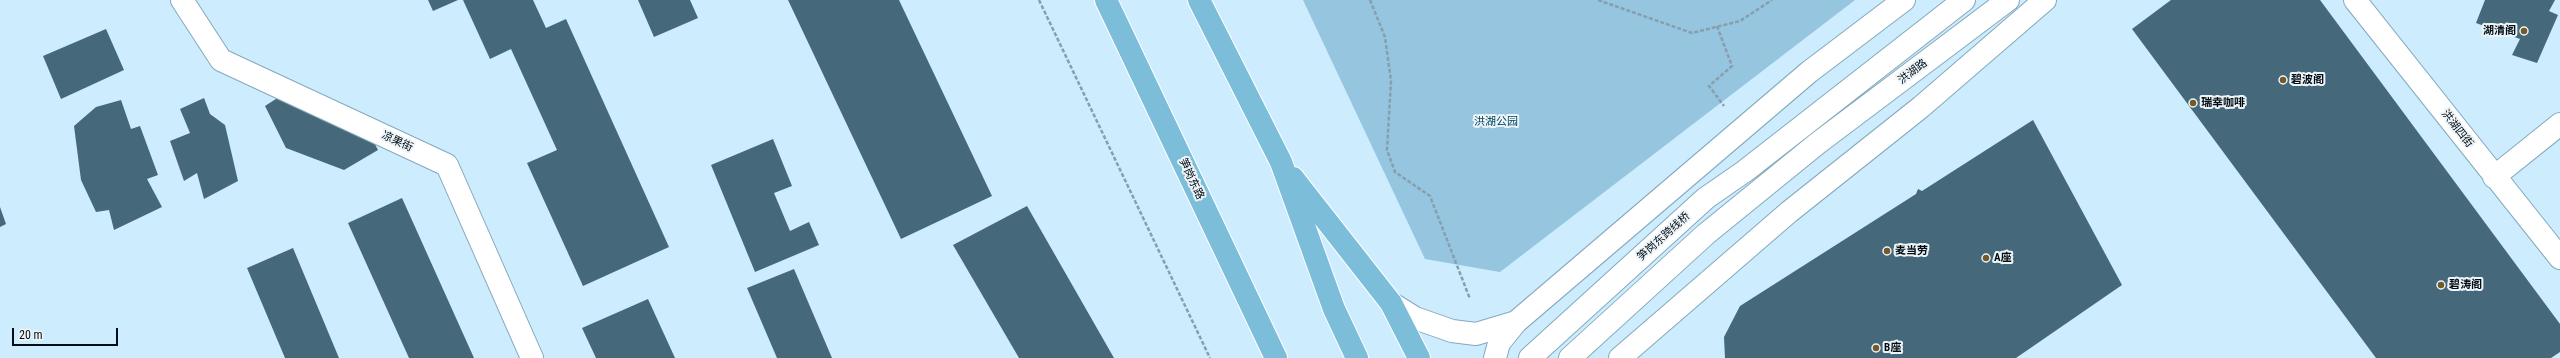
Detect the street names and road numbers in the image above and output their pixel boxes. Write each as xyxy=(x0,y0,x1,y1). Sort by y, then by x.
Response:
street label: 洪湖路 xyxy=(1896,57,1930,87)
street label: 洪湖四街 xyxy=(2438,108,2476,150)
street label: 凉果街 xyxy=(379,129,415,155)
street label: 笋岗东路 xyxy=(1176,156,1206,202)
street label: 笋岗东跨线桥 xyxy=(1635,210,1693,264)

